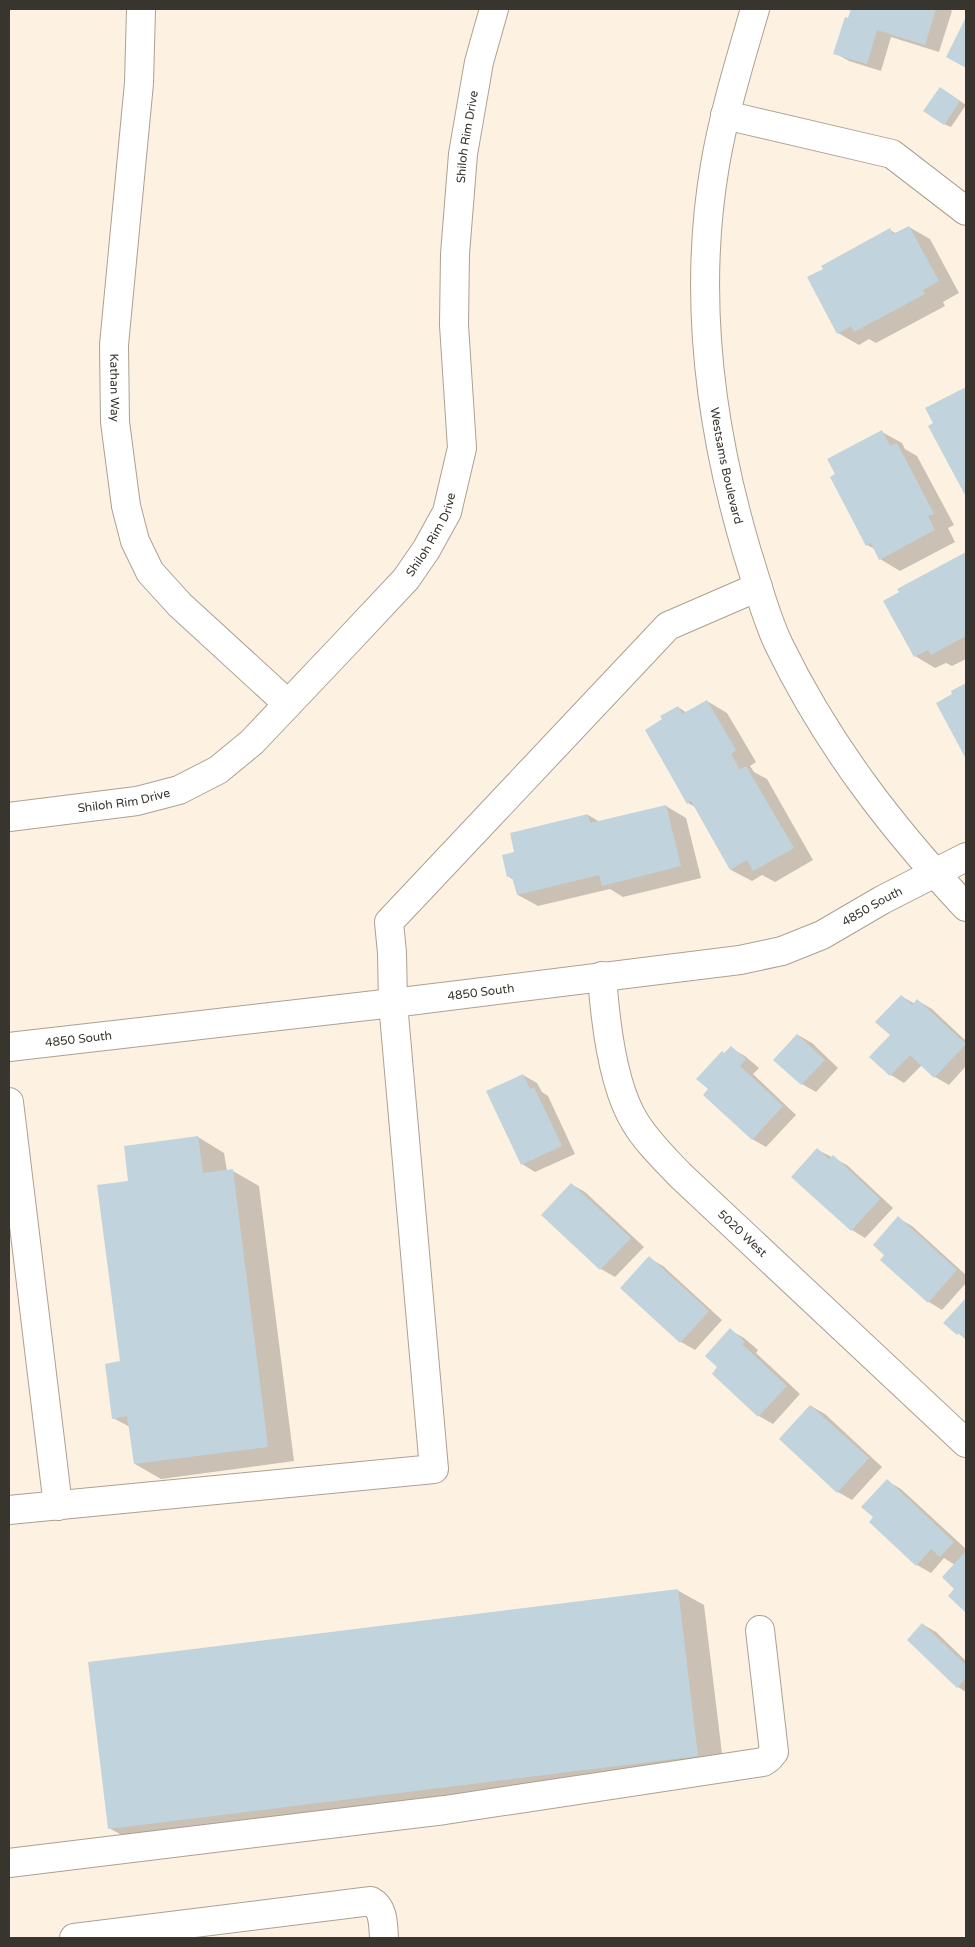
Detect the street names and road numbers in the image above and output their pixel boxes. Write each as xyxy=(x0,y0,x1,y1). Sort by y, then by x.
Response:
street label: Shiloh Rim Drive xyxy=(454,89,481,184)
street label: Kathan Way xyxy=(107,353,122,423)
street label: Westsams Boulevard xyxy=(708,406,746,526)
street label: Shiloh Rim Drive xyxy=(403,491,458,579)
street label: Shiloh Rim Drive xyxy=(77,786,172,815)
street label: 4850 South xyxy=(839,884,905,929)
street label: 4850 South xyxy=(447,981,515,1003)
street label: 4850 South xyxy=(44,1028,113,1050)
street label: 5020 West xyxy=(715,1207,770,1260)

